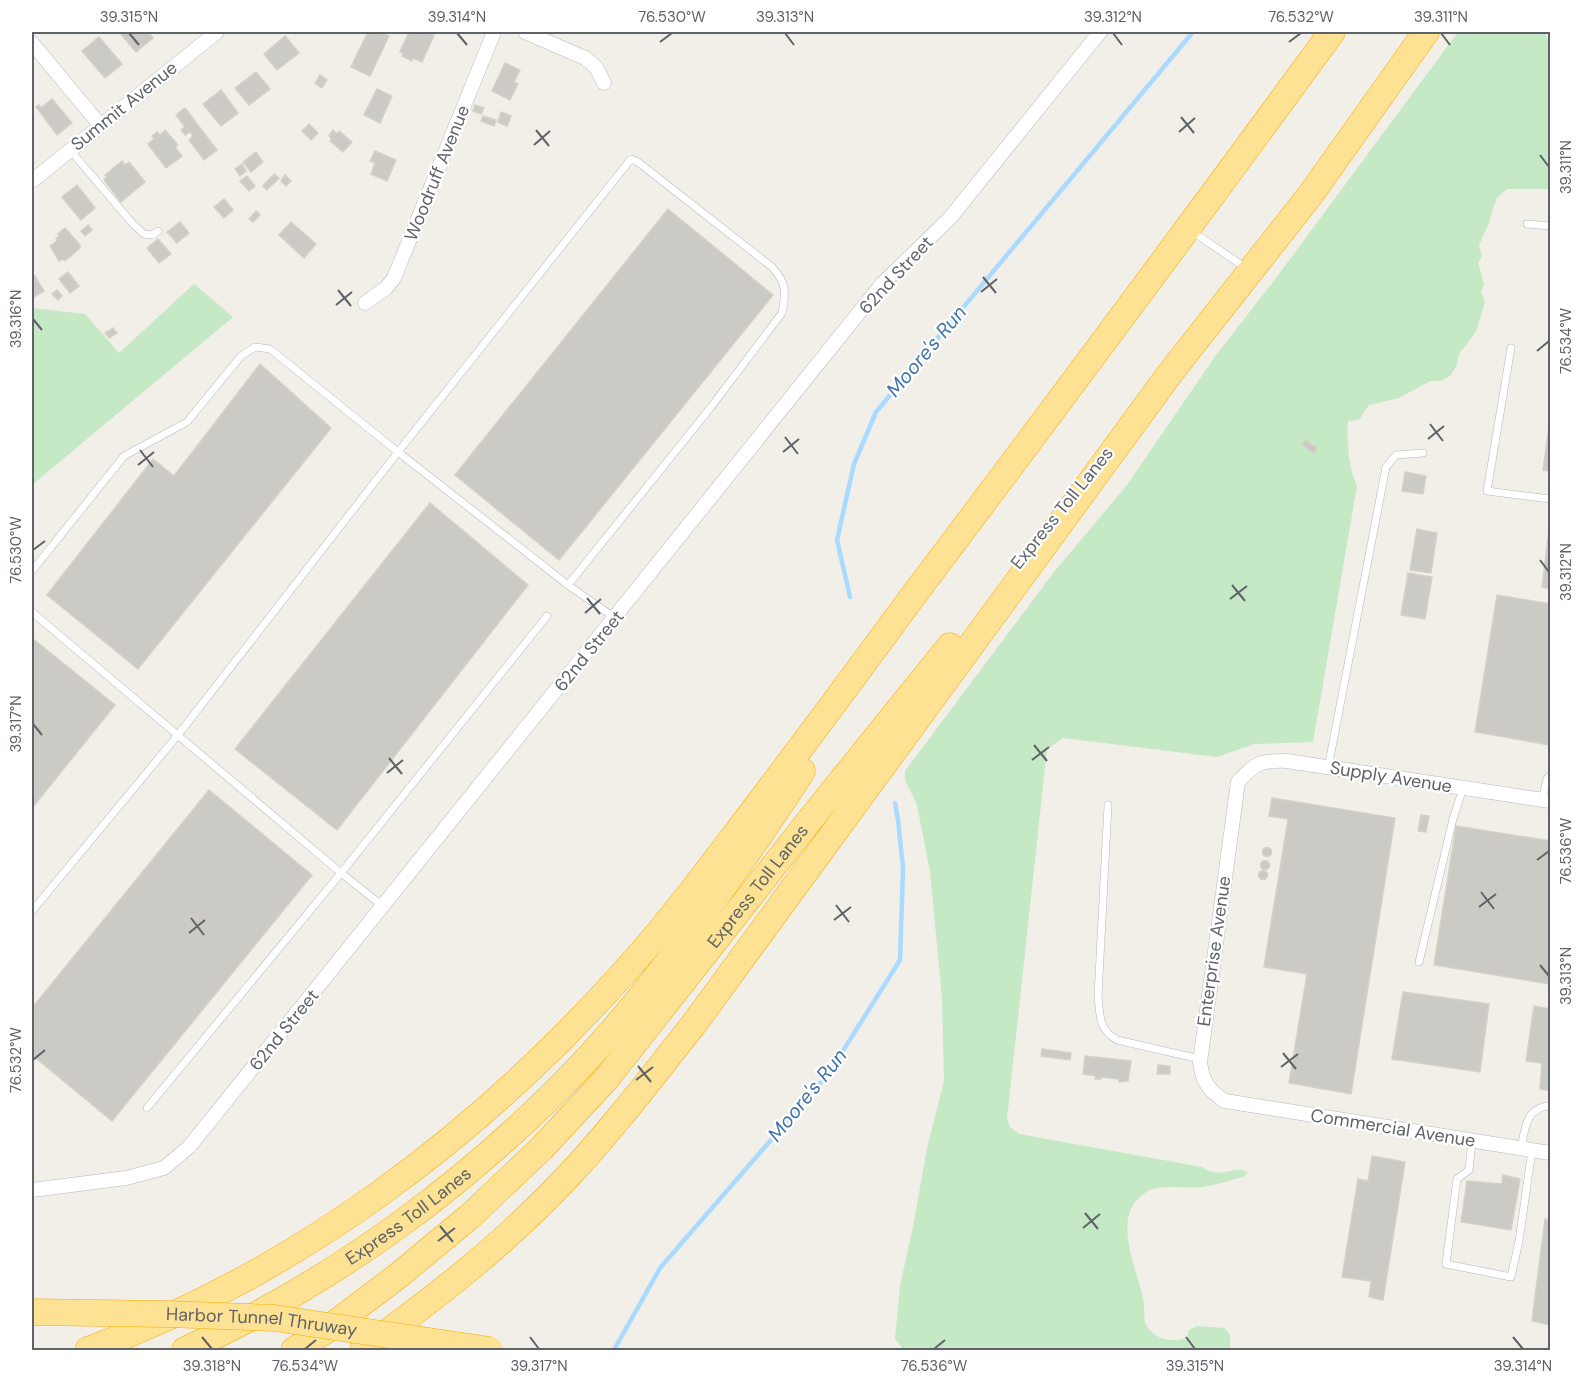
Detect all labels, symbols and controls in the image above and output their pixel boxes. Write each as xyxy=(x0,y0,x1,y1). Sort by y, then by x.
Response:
text: 39.315°N xyxy=(100,7,158,27)
text: 39.314°N xyxy=(428,7,486,27)
text: 76.530°W xyxy=(638,7,706,27)
text: 39.313°N xyxy=(756,7,814,27)
text: 39.312°N xyxy=(1084,7,1142,27)
text: 76.532°W xyxy=(1268,7,1334,27)
text: 39.311°N xyxy=(1414,7,1468,27)
street label: Summit Avenue xyxy=(66,56,182,156)
street label: Woodruff Avenue xyxy=(399,102,475,244)
text: 39.311°N xyxy=(1556,140,1576,194)
street label: 62nd Street xyxy=(854,231,938,319)
text: 39.316°N xyxy=(6,290,26,348)
water label: Moore's Run xyxy=(880,300,972,402)
text: 76.534°W xyxy=(1556,307,1576,374)
street label: Express Toll Lanes xyxy=(1005,442,1119,574)
text: 76.530°W xyxy=(6,516,26,584)
text: 39.312°N xyxy=(1556,543,1576,601)
street label: 62nd Street xyxy=(549,605,629,697)
text: 39.317°N xyxy=(6,695,26,753)
street label: Supply Avenue xyxy=(1328,756,1454,798)
text: 76.536°W xyxy=(1556,817,1576,884)
street label: Express Toll Lanes xyxy=(702,820,814,953)
street label: Enterprise Avenue xyxy=(1192,874,1236,1028)
text: 39.313°N xyxy=(1556,947,1576,1005)
street label: 62nd Street xyxy=(244,984,324,1076)
text: 76.532°W xyxy=(6,1027,26,1093)
water label: Moore's Run xyxy=(762,1043,852,1147)
street label: Commercial Avenue xyxy=(1309,1103,1477,1153)
street label: Express Toll Lanes xyxy=(341,1162,476,1271)
street label: Harbor Tunnel Thruway xyxy=(166,1302,359,1342)
text: 39.318°N xyxy=(183,1356,241,1376)
text: 76.534°W xyxy=(272,1356,339,1376)
text: 39.317°N xyxy=(510,1356,568,1376)
text: 76.536°W xyxy=(901,1356,968,1376)
text: 39.315°N xyxy=(1166,1356,1224,1376)
text: 39.314°N xyxy=(1494,1356,1552,1376)

